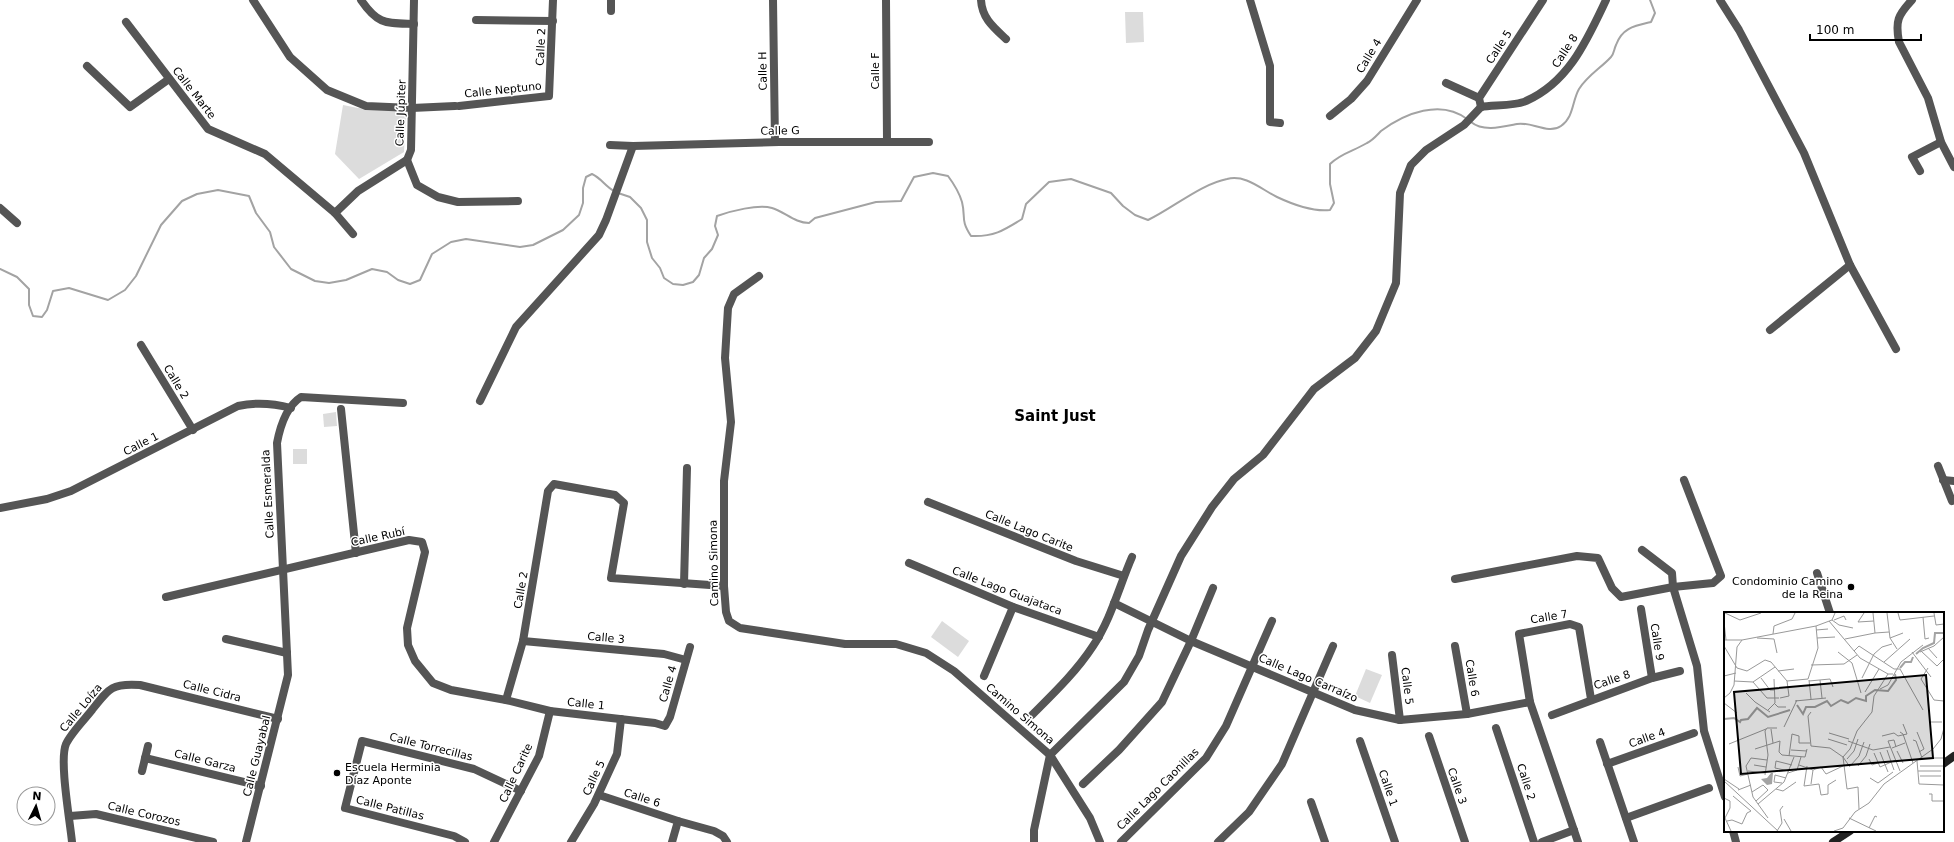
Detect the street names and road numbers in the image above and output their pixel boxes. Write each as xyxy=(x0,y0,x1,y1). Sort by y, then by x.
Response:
street label: Calle 2 xyxy=(534,28,548,66)
street label: Calle 5 xyxy=(1483,28,1515,66)
street label: Calle 8 xyxy=(1549,32,1581,70)
street label: Calle 4 xyxy=(1354,36,1384,76)
street label: Calle H xyxy=(756,51,770,91)
street label: Calle F xyxy=(869,52,882,90)
street label: Calle Marte xyxy=(170,64,219,122)
street label: Calle Júpiter xyxy=(393,79,409,147)
street label: Calle Neptuno xyxy=(464,79,543,101)
street label: Calle G xyxy=(760,124,800,138)
street label: Calle 2 xyxy=(161,362,191,402)
street label: Calle 1 xyxy=(121,430,161,458)
street label: Calle Esmeralda xyxy=(259,449,277,539)
street label: Calle Lago Carite xyxy=(983,507,1075,555)
street label: Camino Simona xyxy=(707,520,721,606)
street label: Calle Rubí xyxy=(350,525,407,549)
street label: Calle Lago Guajataca xyxy=(950,564,1064,618)
street label: Calle 2 xyxy=(511,570,531,610)
street label: Calle 7 xyxy=(1529,608,1569,626)
street label: Calle 9 xyxy=(1648,622,1666,662)
street label: Calle 3 xyxy=(587,630,625,646)
street label: Calle Lago Carraízo xyxy=(1256,651,1360,705)
street label: Calle 6 xyxy=(1463,658,1481,698)
street label: Calle 4 xyxy=(657,664,679,704)
street label: Calle 5 xyxy=(1398,666,1416,706)
street label: Calle 8 xyxy=(1592,668,1632,692)
street label: Calle Cidra xyxy=(181,677,243,705)
street label: Calle Loíza xyxy=(57,681,105,735)
street label: Camino Simona xyxy=(983,681,1057,747)
street label: Calle 1 xyxy=(567,696,605,712)
street label: Calle Guayabal xyxy=(241,714,273,798)
street label: Calle 4 xyxy=(1627,725,1667,751)
street label: Calle Torrecillas xyxy=(388,730,474,764)
street label: Calle Carite xyxy=(497,741,535,805)
street label: Calle Lago Caonillas xyxy=(1114,745,1202,833)
street label: Calle Garza xyxy=(173,747,237,775)
street label: Calle 5 xyxy=(580,758,608,798)
street label: Calle 2 xyxy=(1514,762,1538,802)
street label: Calle 3 xyxy=(1445,766,1469,806)
street label: Calle 1 xyxy=(1376,768,1400,808)
street label: Calle 6 xyxy=(622,786,662,810)
street label: Calle Patillas xyxy=(355,793,426,823)
street label: Calle Corozos xyxy=(106,799,182,829)

